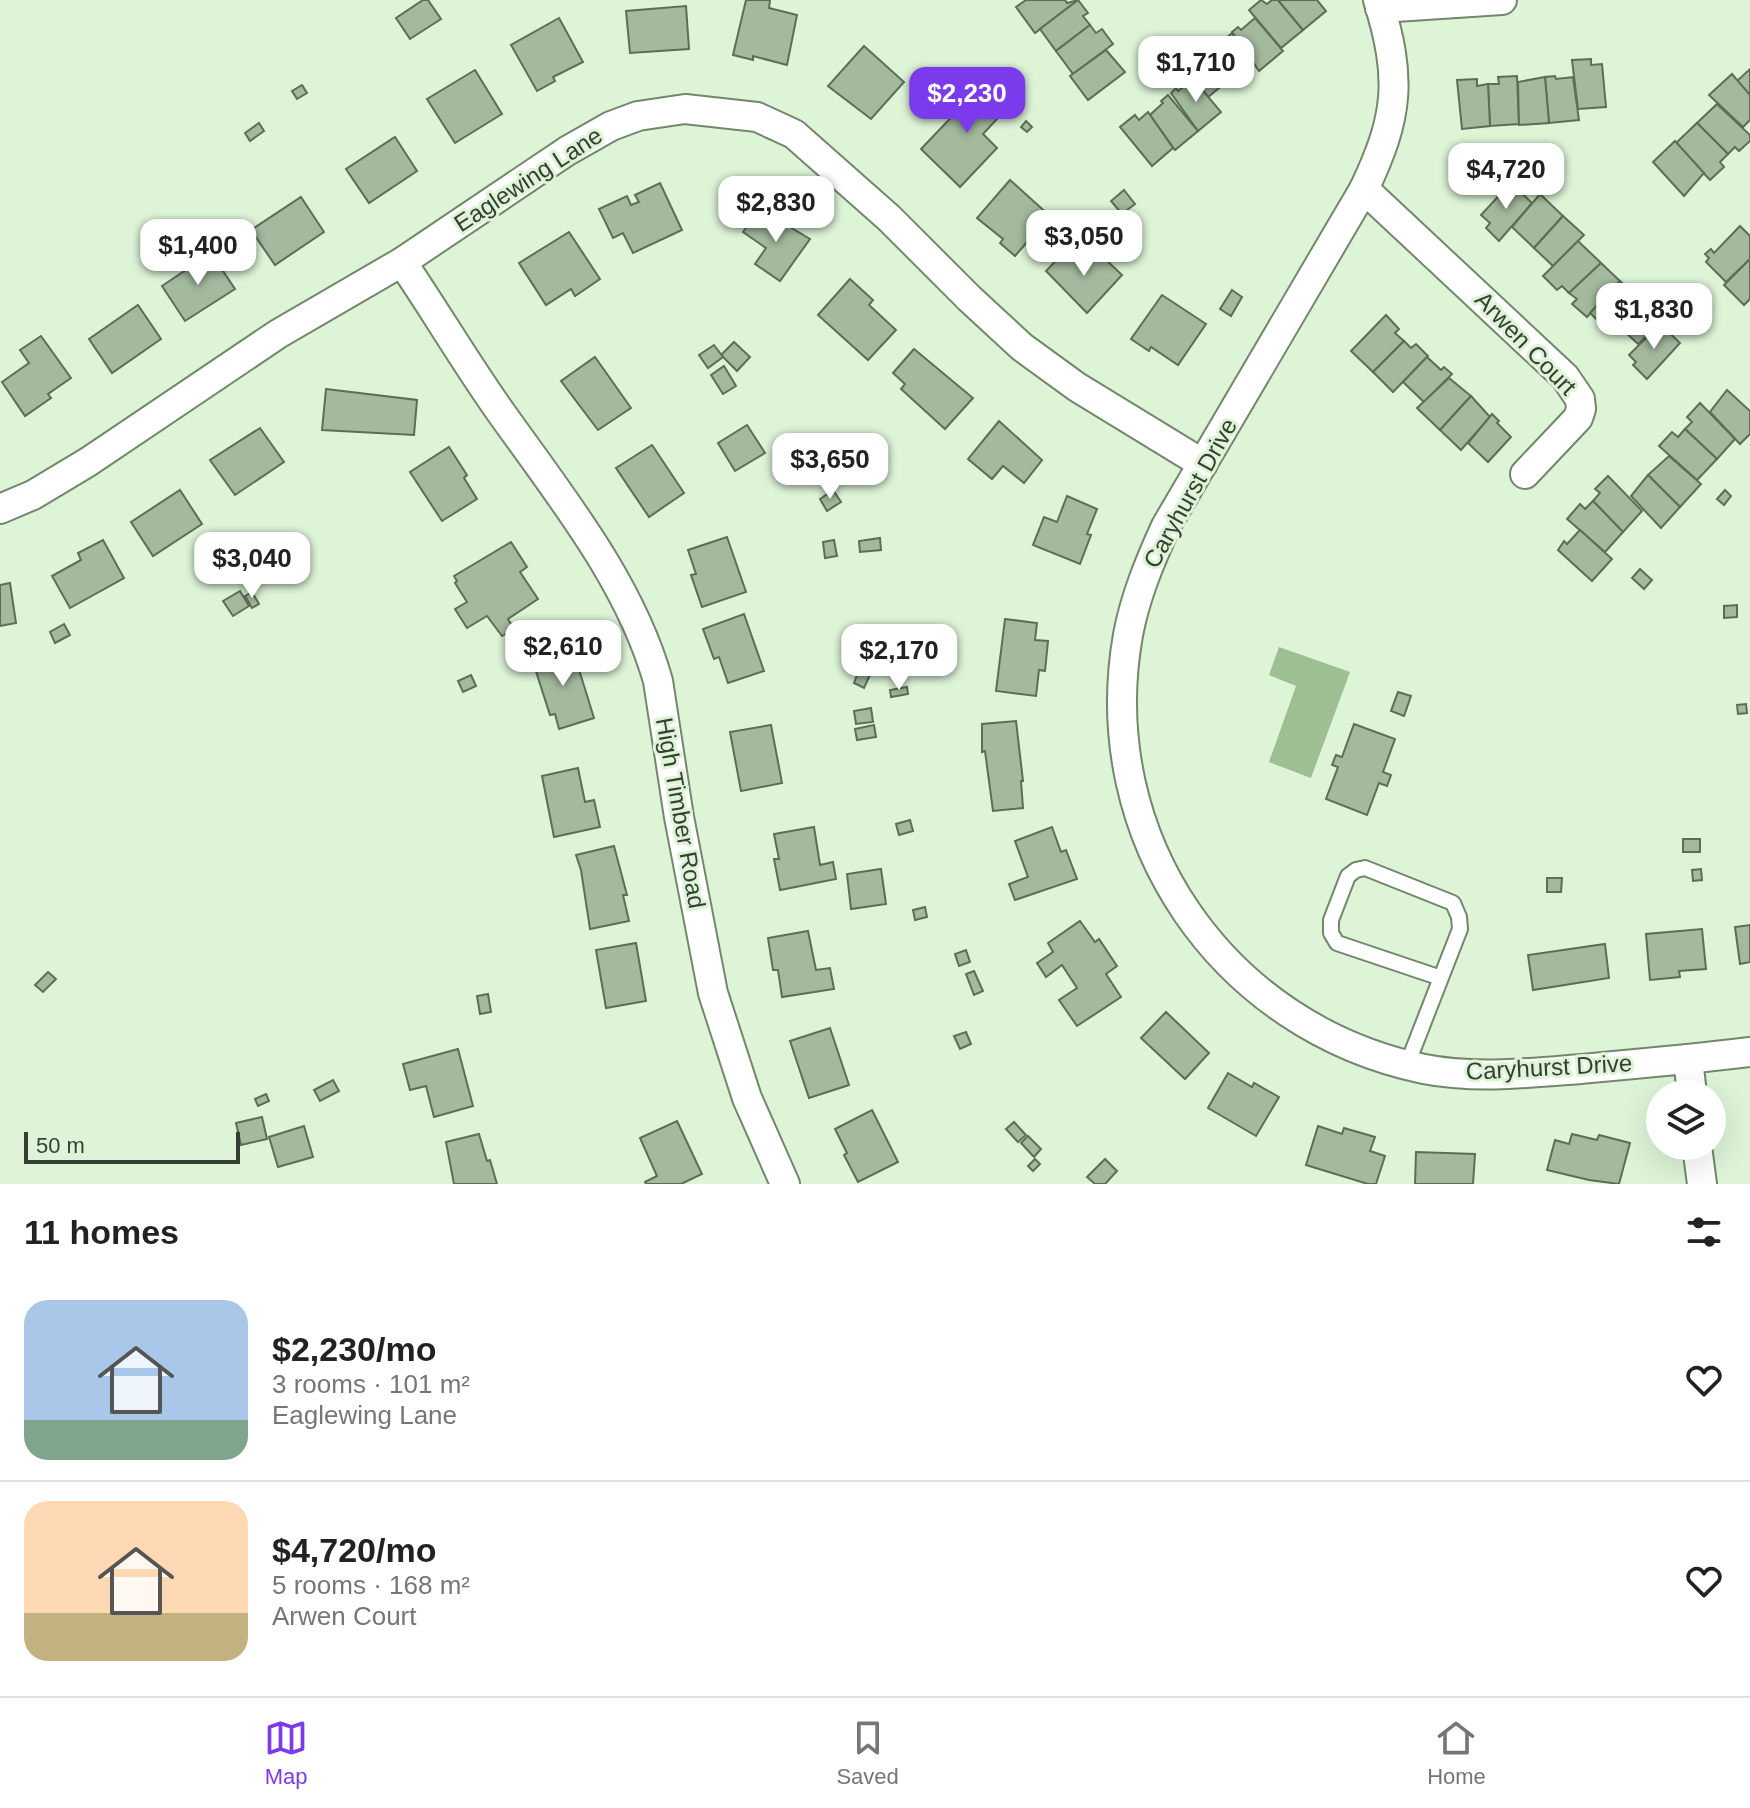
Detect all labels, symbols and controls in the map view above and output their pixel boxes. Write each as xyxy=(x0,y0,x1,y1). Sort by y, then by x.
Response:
pin: $1,710 xyxy=(1131,36,1261,104)
text: $1,710 xyxy=(1156,47,1236,77)
pin: $2,230 xyxy=(902,67,1032,135)
text: $2,230 xyxy=(927,78,1007,108)
street label: Eaglewing Lane xyxy=(449,121,607,237)
pin: $4,720 xyxy=(1441,143,1571,211)
text: $4,720 xyxy=(1466,154,1546,184)
pin: $2,830 xyxy=(711,176,841,244)
text: $2,830 xyxy=(736,187,816,217)
pin: $3,050 xyxy=(1019,210,1149,278)
pin: $1,400 xyxy=(133,219,263,287)
text: $3,050 xyxy=(1044,221,1124,251)
text: $1,400 xyxy=(158,230,238,260)
pin: $1,830 xyxy=(1589,283,1719,351)
street label: Arwen Court xyxy=(1470,286,1582,401)
text: $1,830 xyxy=(1614,294,1694,324)
street label: Caryhurst Drive xyxy=(1138,414,1242,572)
pin: $3,650 xyxy=(765,433,895,501)
text: $3,650 xyxy=(790,444,870,474)
pin: $3,040 xyxy=(187,532,317,600)
text: $3,040 xyxy=(212,543,292,573)
pin: $2,610 xyxy=(498,620,628,688)
pin: $2,170 xyxy=(834,624,964,692)
text: $2,610 xyxy=(523,631,603,661)
text: $2,170 xyxy=(859,635,939,665)
street label: High Timber Road xyxy=(651,715,711,911)
street label: Caryhurst Drive xyxy=(1465,1049,1633,1085)
map controls xyxy=(1646,1080,1726,1160)
button: layers xyxy=(1646,1080,1726,1160)
scale bar xyxy=(24,1128,240,1164)
text: 50 m xyxy=(36,1133,85,1158)
icon: filters xyxy=(1682,1210,1726,1254)
text: 11 homes xyxy=(24,1213,179,1251)
text: $2,230/mo xyxy=(272,1330,436,1368)
icon: home xyxy=(88,1332,184,1428)
icon: heart xyxy=(1682,1358,1726,1402)
text: 3 rooms · 101 m² xyxy=(272,1369,470,1399)
text: Eaglewing Lane xyxy=(272,1400,457,1430)
text: $4,720/mo xyxy=(272,1531,436,1569)
icon: home xyxy=(88,1533,184,1629)
icon: heart xyxy=(1682,1559,1726,1603)
text: 5 rooms · 168 m² xyxy=(272,1570,470,1600)
text: Arwen Court xyxy=(272,1601,417,1631)
tab: Map xyxy=(264,1716,308,1790)
tab: Saved xyxy=(836,1716,899,1790)
tab: Home xyxy=(1427,1716,1486,1790)

